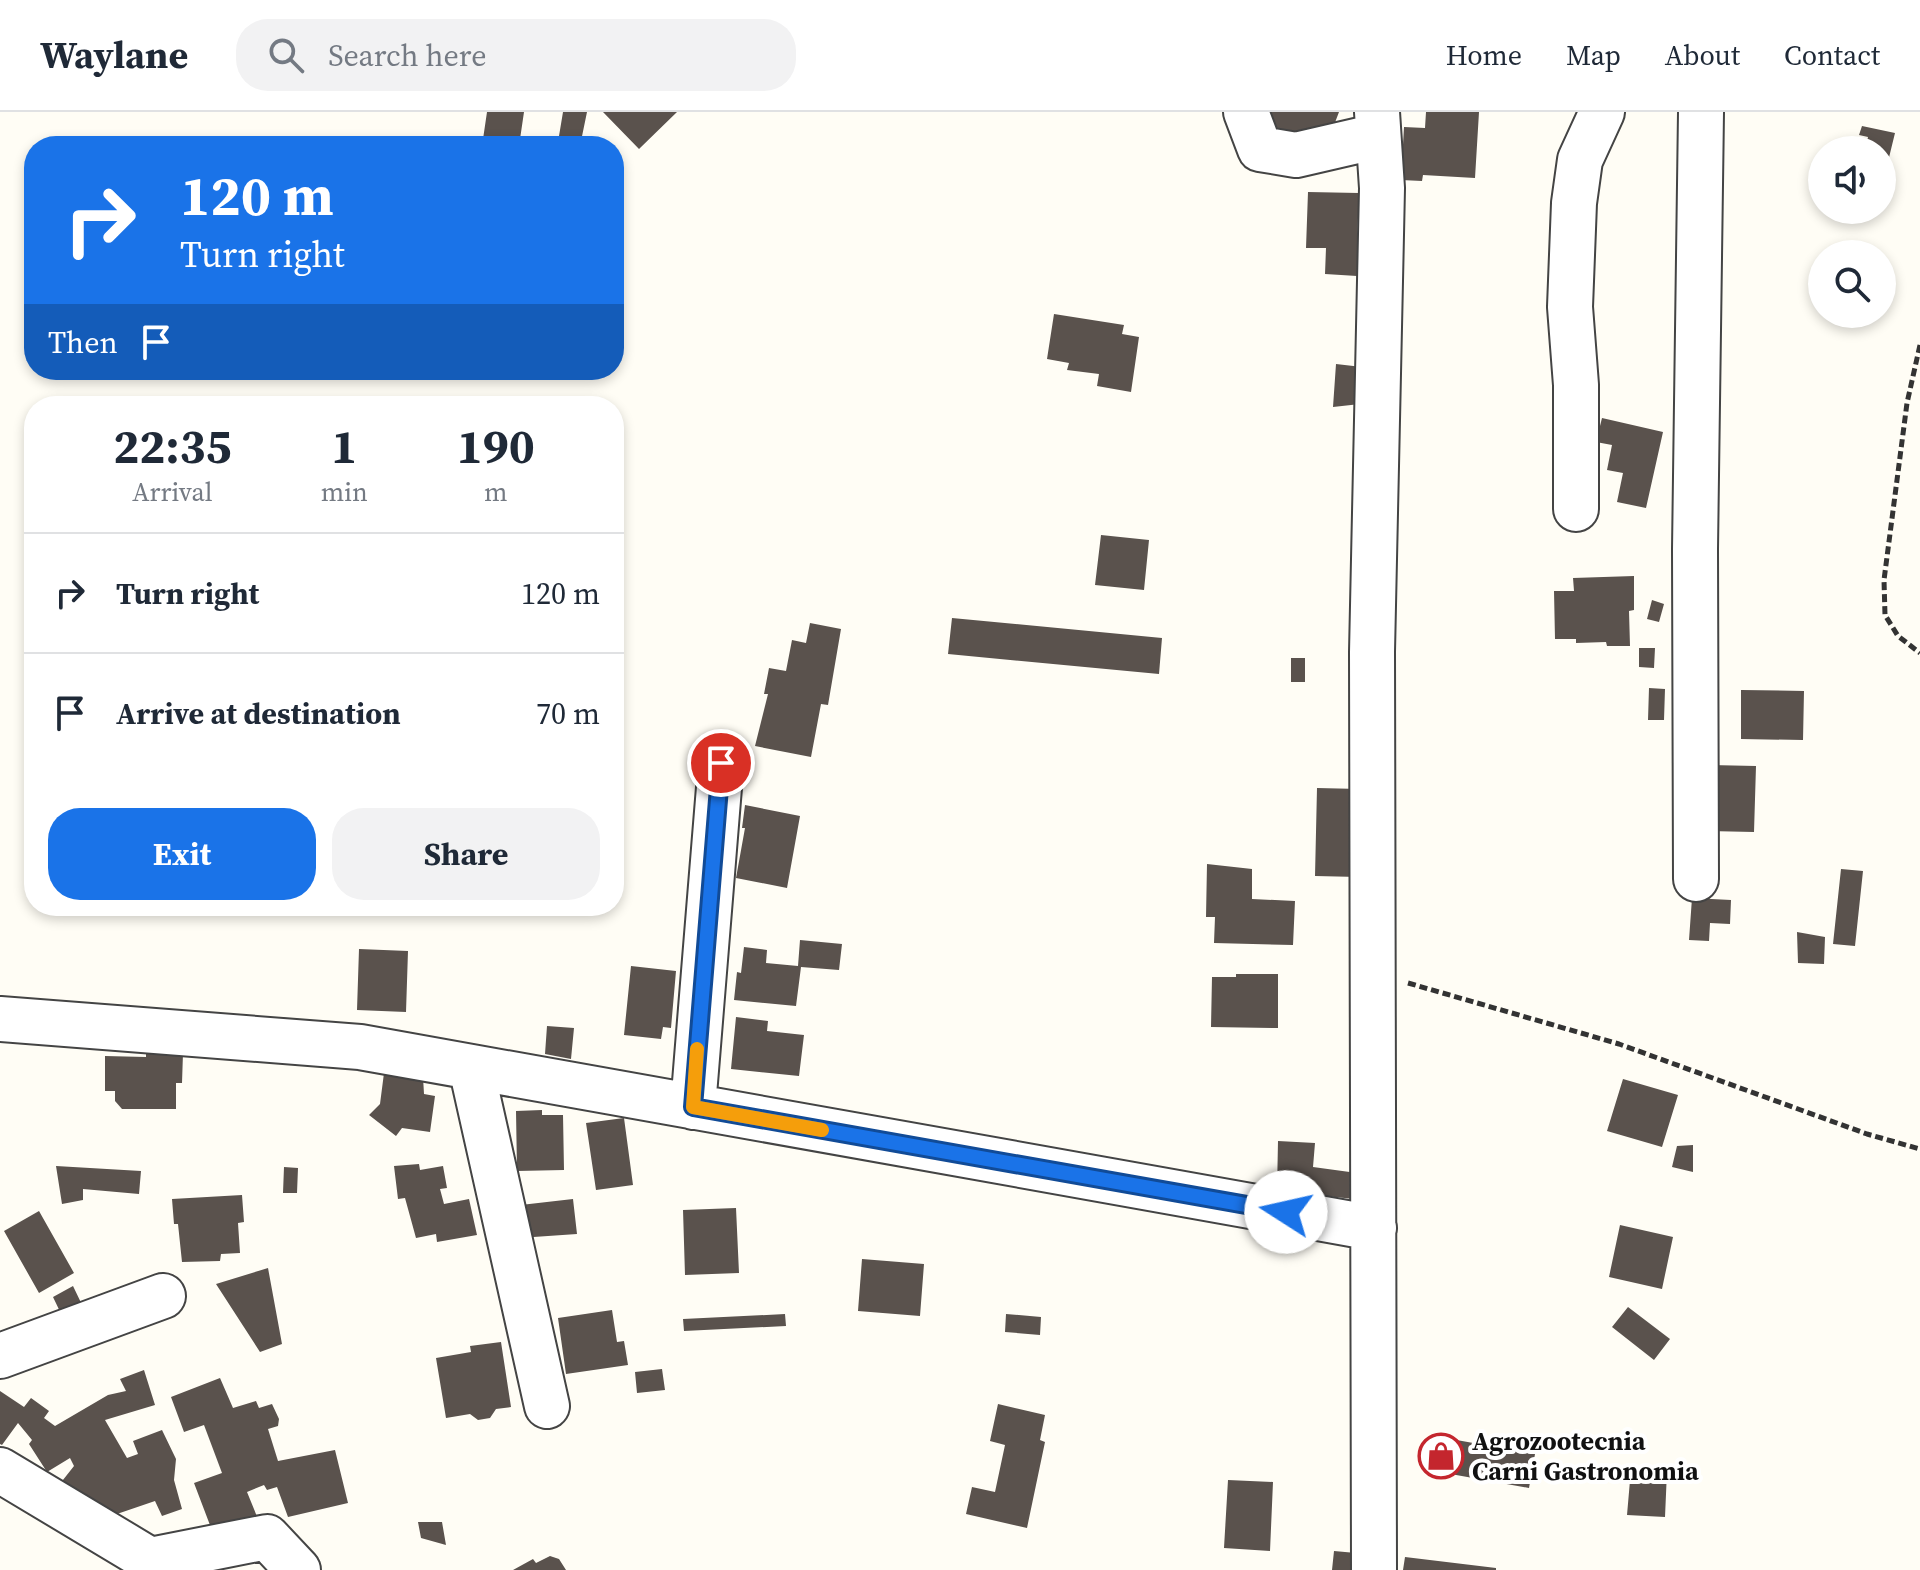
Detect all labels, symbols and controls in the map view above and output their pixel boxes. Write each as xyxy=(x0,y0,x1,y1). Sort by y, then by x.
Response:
search box xyxy=(236,19,796,91)
text: Waylane xyxy=(40,29,188,81)
icon: search xyxy=(264,33,308,77)
text: Search here xyxy=(328,35,486,76)
text: Home xyxy=(1446,36,1522,74)
text: Map xyxy=(1566,36,1621,74)
text: About xyxy=(1665,36,1740,74)
text: Contact xyxy=(1784,36,1880,74)
map controls xyxy=(1808,136,1896,328)
button: sound xyxy=(1808,136,1896,224)
text: 120 m xyxy=(180,157,334,234)
icon: right xyxy=(48,168,152,272)
text: Turn right xyxy=(180,230,345,279)
button: search xyxy=(1808,240,1896,328)
icon: arrive xyxy=(134,320,178,364)
text: Then xyxy=(48,322,118,363)
text: 22:35 xyxy=(113,413,232,479)
text: 1 xyxy=(331,413,357,479)
text: 190 xyxy=(457,413,535,479)
text: Arrival xyxy=(132,474,213,510)
text: min xyxy=(321,474,368,510)
text: m xyxy=(484,474,508,510)
icon: right xyxy=(48,571,92,615)
text: Turn right xyxy=(116,573,259,614)
text: 120 m xyxy=(521,573,600,614)
icon: arrive xyxy=(48,691,92,735)
text: Arrive at destination xyxy=(116,693,401,734)
text: 70 m xyxy=(536,693,600,734)
pin xyxy=(687,729,755,797)
icon: arrive xyxy=(699,741,743,785)
button: Exit xyxy=(48,808,316,900)
button: Share xyxy=(332,808,600,900)
position arrow xyxy=(1244,1170,1328,1254)
place label: Agrozootecnia Carni Gastronomia xyxy=(1472,1423,1699,1489)
shop icon: Agrozootecnia Carni Gastronomia xyxy=(1417,1432,1465,1480)

